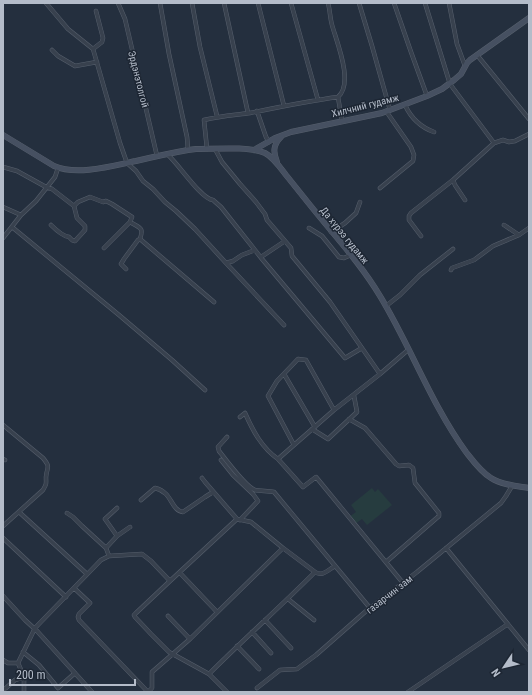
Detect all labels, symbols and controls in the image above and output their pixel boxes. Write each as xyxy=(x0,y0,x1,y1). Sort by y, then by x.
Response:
street label: Эрдэнэтолгой xyxy=(126,50,151,109)
street label: Хилчний гудамж xyxy=(330,92,400,119)
street label: Да хүрээ гудамж xyxy=(318,205,371,266)
street label: газарчин зам xyxy=(364,573,415,616)
north arrow xyxy=(484,647,524,687)
scale bar xyxy=(10,661,135,687)
text: N xyxy=(489,666,503,679)
text: 200 m xyxy=(16,668,46,682)

